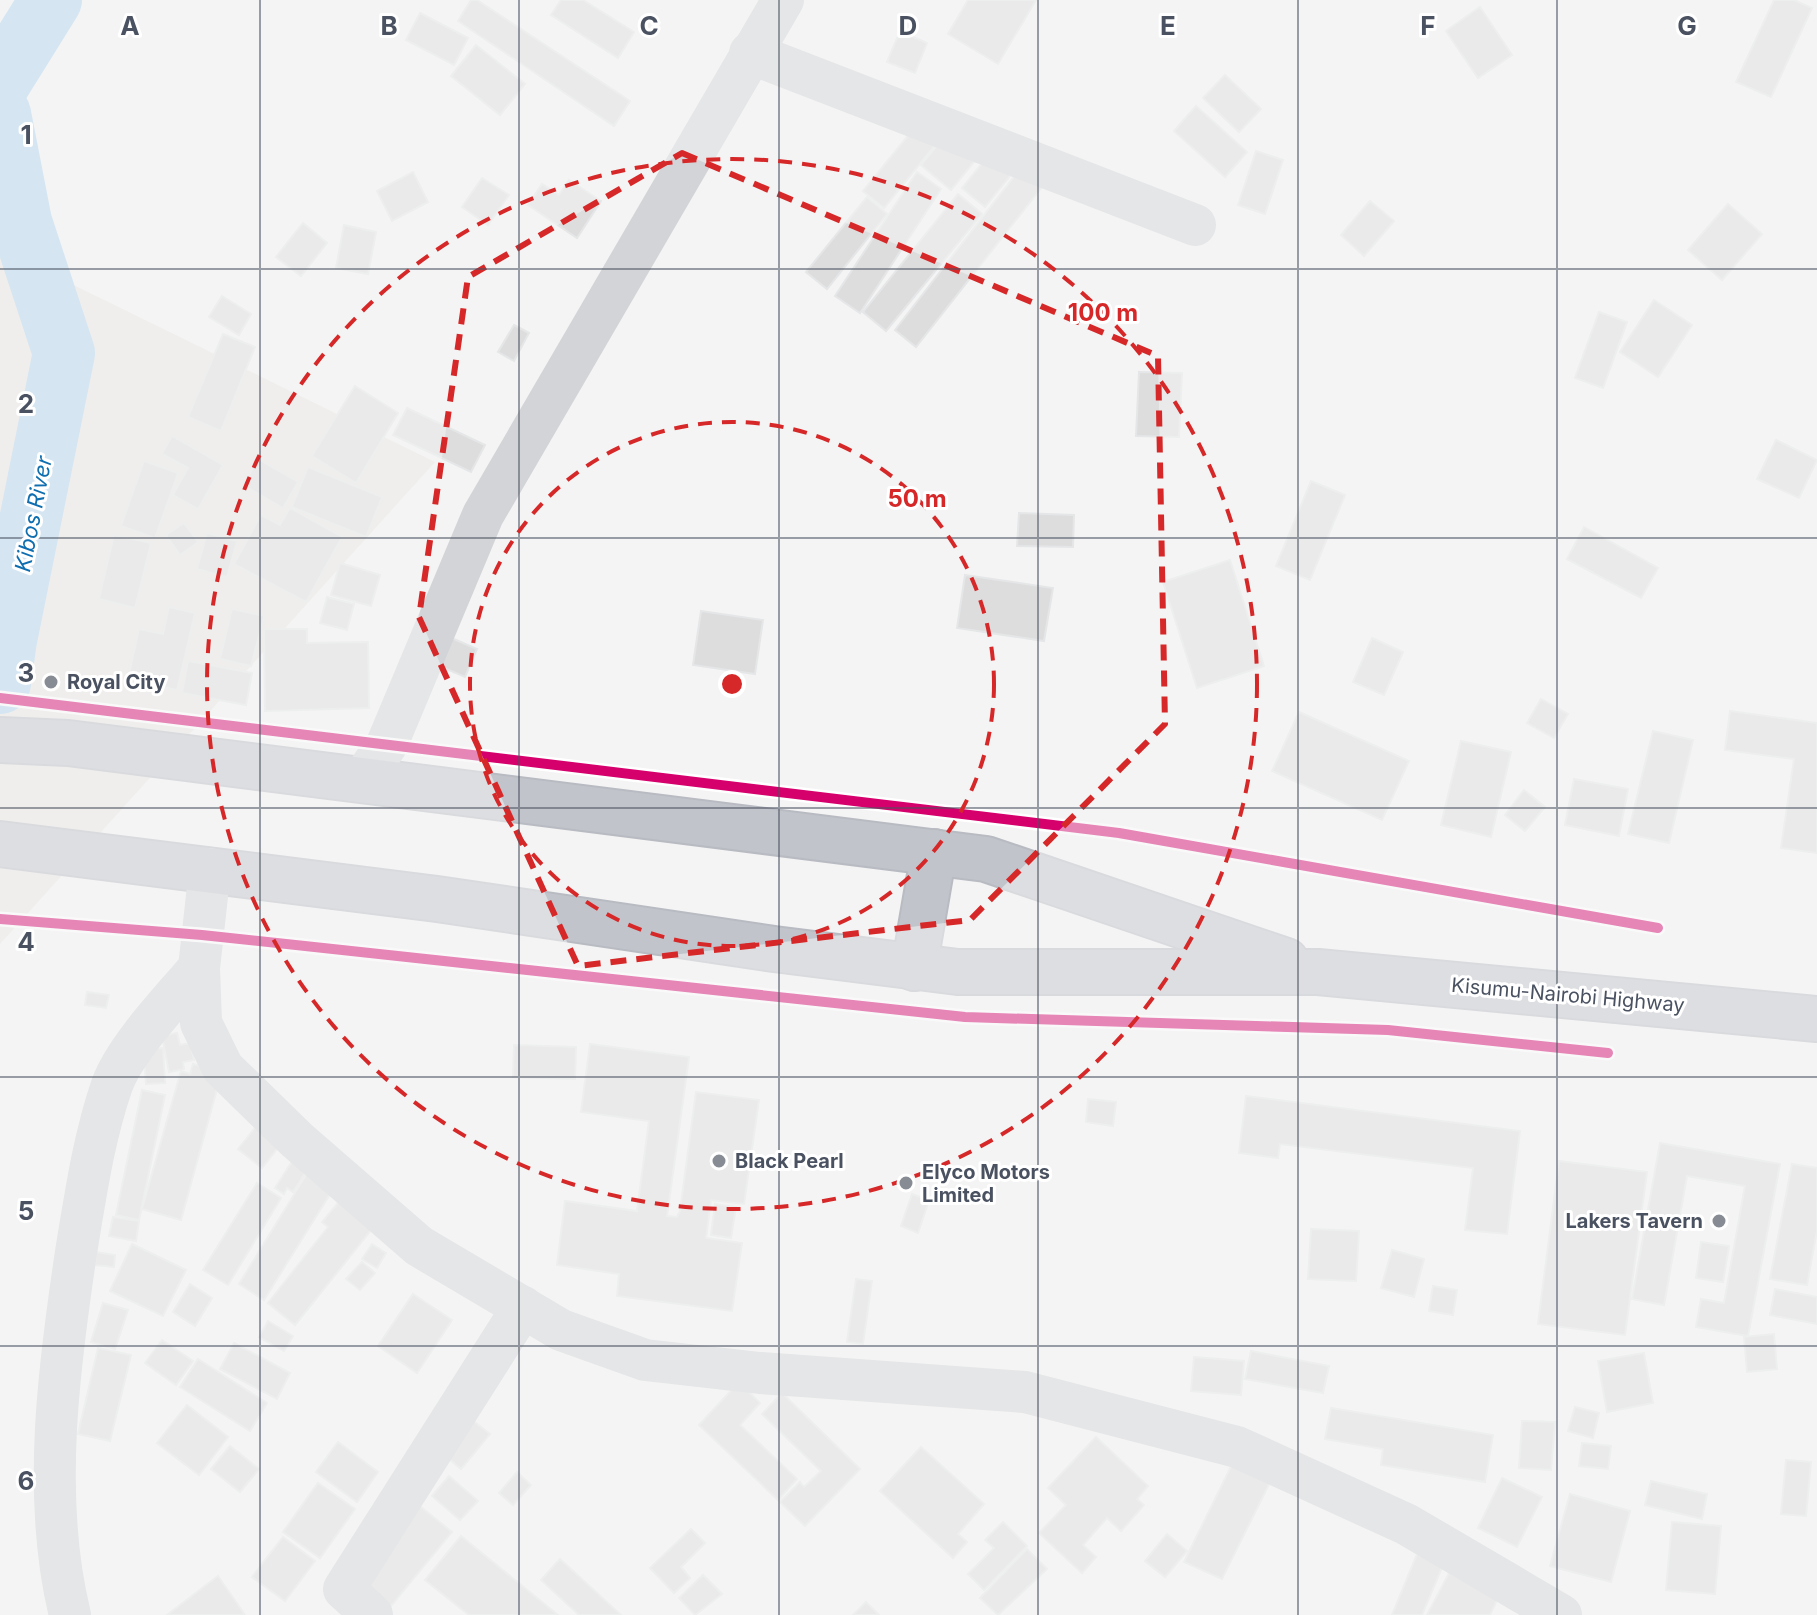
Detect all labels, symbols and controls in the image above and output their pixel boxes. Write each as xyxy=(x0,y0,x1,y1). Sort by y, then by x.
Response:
text: A xyxy=(120,10,140,41)
text: B xyxy=(380,10,398,41)
text: C xyxy=(639,10,659,41)
text: D xyxy=(899,10,917,41)
text: E xyxy=(1160,10,1176,41)
text: F xyxy=(1420,10,1436,41)
text: G xyxy=(1677,10,1697,41)
text: 1 xyxy=(20,119,32,150)
text: 100 m xyxy=(1068,298,1138,327)
text: 2 xyxy=(18,388,34,419)
water label: Kibos River xyxy=(9,453,57,574)
text: 50 m xyxy=(887,484,947,513)
text: 3 xyxy=(18,657,34,688)
place label: Royal City xyxy=(67,670,165,694)
centre of rings xyxy=(718,670,746,698)
marker: Royal City xyxy=(42,673,60,691)
text: 4 xyxy=(17,926,35,957)
street label: Kisumu-Nairobi Highway xyxy=(1450,973,1686,1017)
place label: Black Pearl xyxy=(735,1149,844,1173)
marker: Black Pearl xyxy=(710,1152,728,1170)
place label: Elyco Motors Limited xyxy=(922,1160,1050,1207)
marker: Elyco Motors Limited xyxy=(897,1174,915,1192)
text: 5 xyxy=(18,1195,34,1226)
place label: Lakers Tavern xyxy=(1565,1209,1703,1233)
marker: Lakers Tavern xyxy=(1710,1212,1728,1230)
text: 6 xyxy=(18,1465,34,1496)

